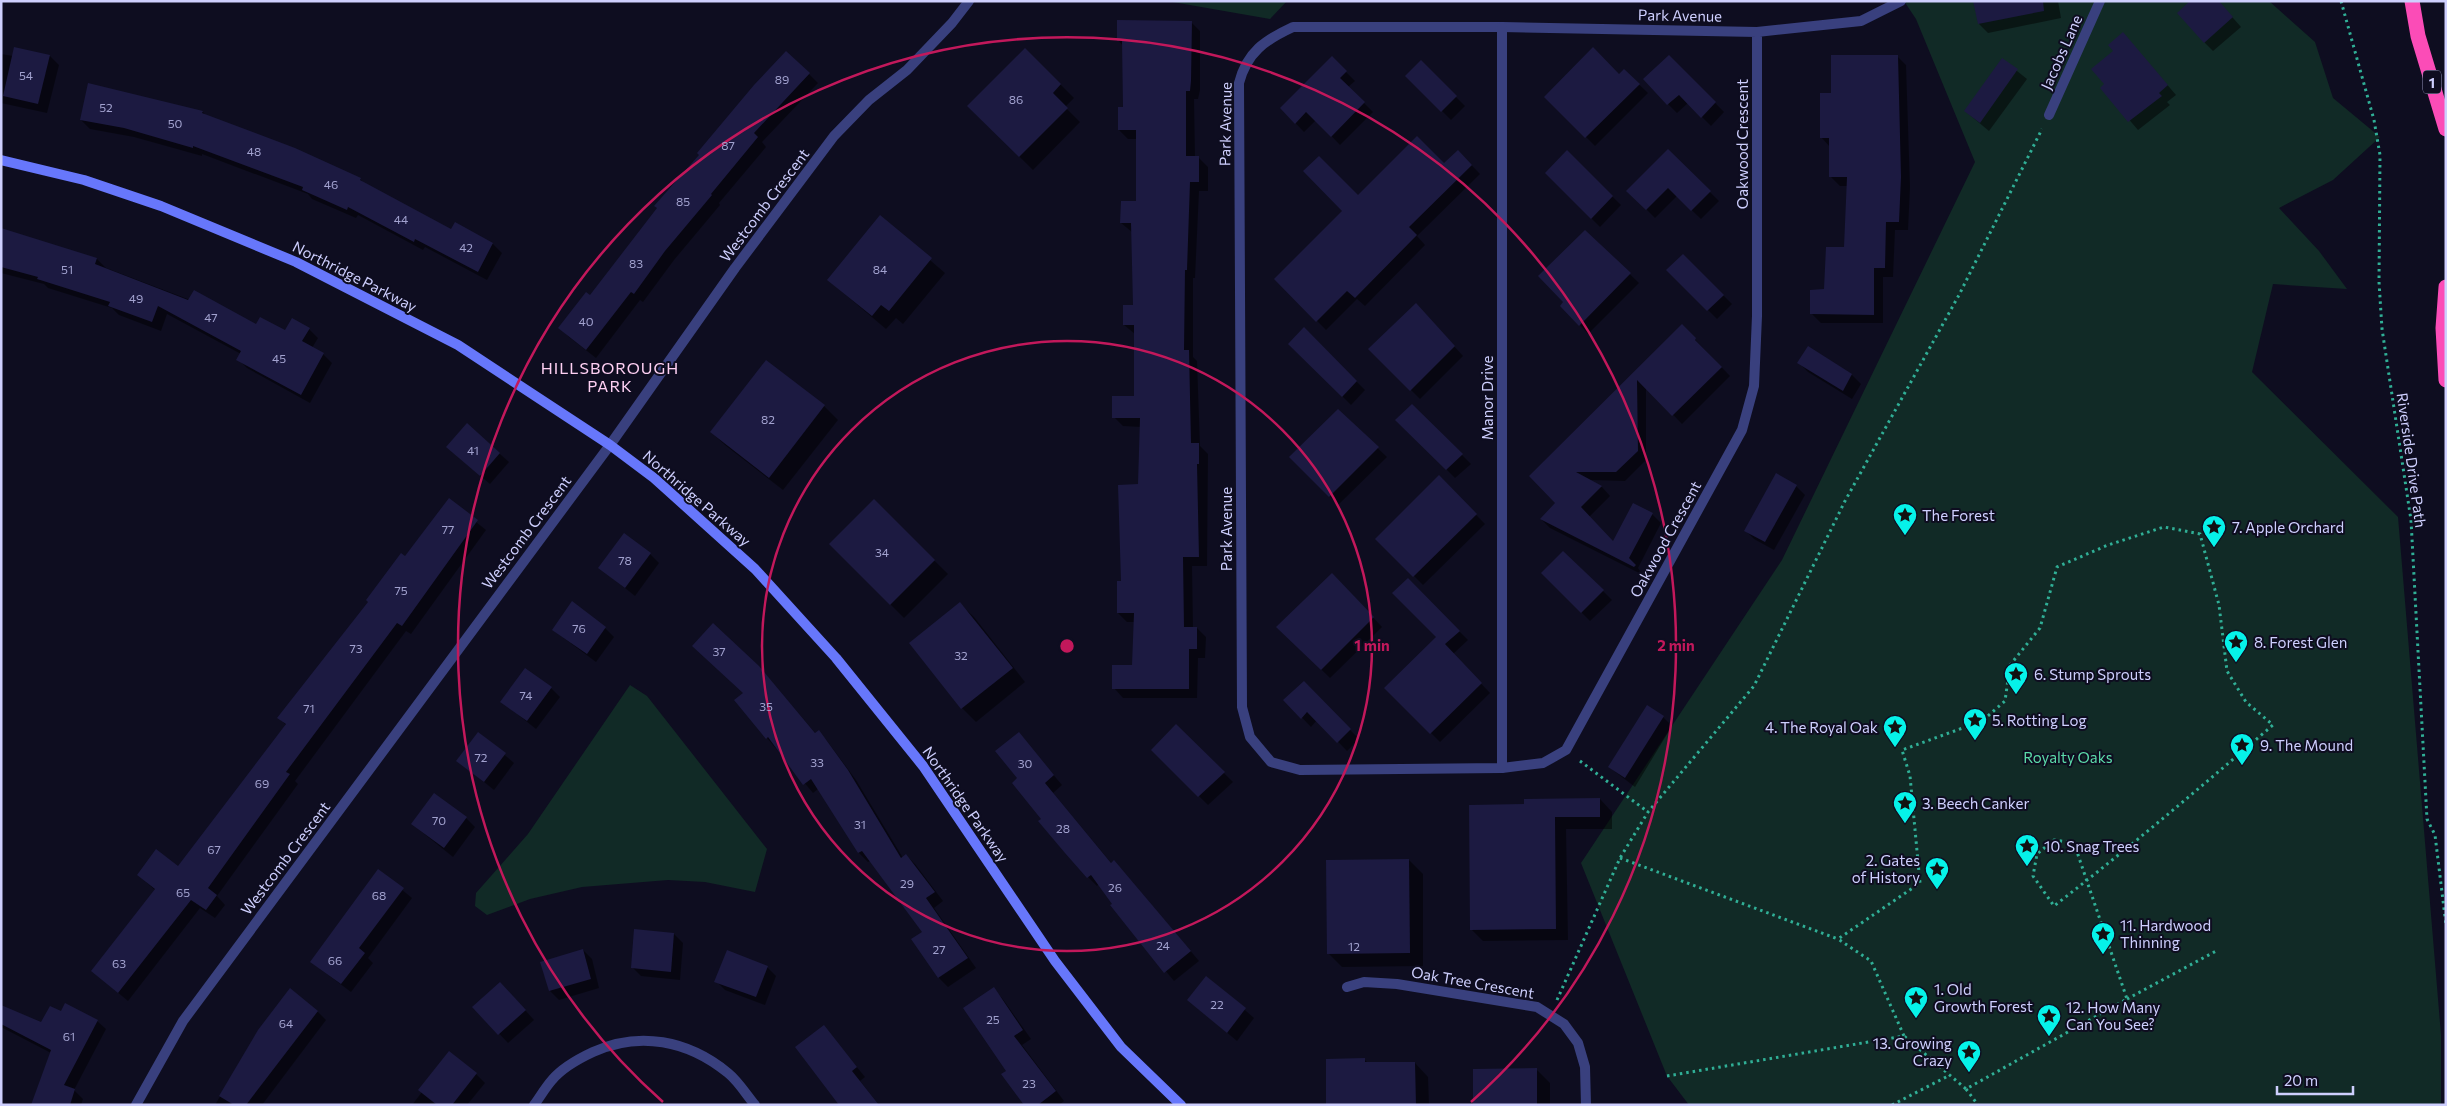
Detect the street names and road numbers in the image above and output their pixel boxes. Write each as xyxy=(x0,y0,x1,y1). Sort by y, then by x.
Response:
street label: Park Avenue xyxy=(1638,5,1722,25)
street label: Jacobs Lane xyxy=(2037,12,2086,92)
road number: 1 xyxy=(2423,70,2441,94)
street label: Oakwood Crescent xyxy=(1733,79,1751,209)
street label: Park Avenue xyxy=(1215,82,1235,166)
street label: Westcomb Crescent xyxy=(716,145,812,265)
street label: Northridge Parkway xyxy=(290,237,420,315)
street label: Manor Drive xyxy=(1478,356,1496,440)
street label: Riverside Drive Path xyxy=(2394,391,2430,529)
street label: Northridge Parkway xyxy=(639,446,755,550)
street label: Westcomb Crescent xyxy=(478,472,574,592)
street label: Oakwood Crescent xyxy=(1626,478,1704,600)
street label: Park Avenue xyxy=(1217,487,1235,571)
street label: Northridge Parkway xyxy=(919,743,1013,865)
street label: Westcomb Crescent xyxy=(237,798,333,918)
street label: Oak Tree Crescent xyxy=(1410,962,1536,1002)

